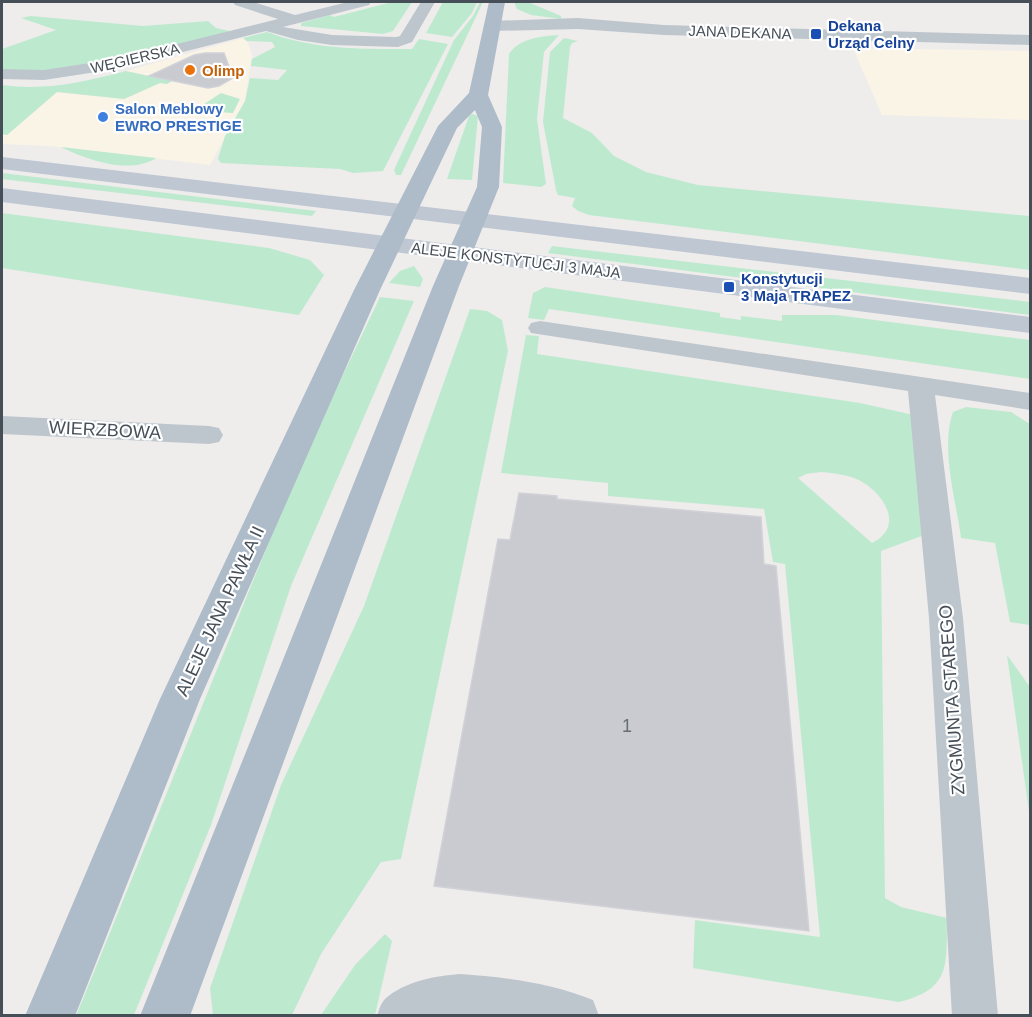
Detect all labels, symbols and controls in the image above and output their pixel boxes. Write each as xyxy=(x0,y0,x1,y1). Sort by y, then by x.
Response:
place label: Dekana Urząd Celny xyxy=(828,17,915,51)
street label: JANA DEKANA xyxy=(688,22,792,42)
marker: Dekana Urząd Celny xyxy=(809,27,823,41)
street label: WĘGIERSKA xyxy=(89,39,181,77)
place label: Olimp xyxy=(202,62,245,79)
marker: Olimp xyxy=(183,63,197,77)
place label: Salon Meblowy EWRO PRESTIGE xyxy=(115,100,242,134)
marker: Salon Meblowy EWRO PRESTIGE xyxy=(96,110,110,124)
street label: ALEJE KONSTYTUCJI 3 MAJA xyxy=(410,239,622,281)
place label: Konstytucji 3 Maja TRAPEZ xyxy=(741,270,851,304)
marker: Konstytucji 3 Maja TRAPEZ xyxy=(722,280,736,294)
street label: WIERZBOWA xyxy=(48,417,162,443)
street label: ALEJE JANA PAWŁA II xyxy=(172,523,268,699)
street label: ZYGMUNTA STAREGO xyxy=(935,604,969,796)
house number: 1 xyxy=(622,716,632,736)

